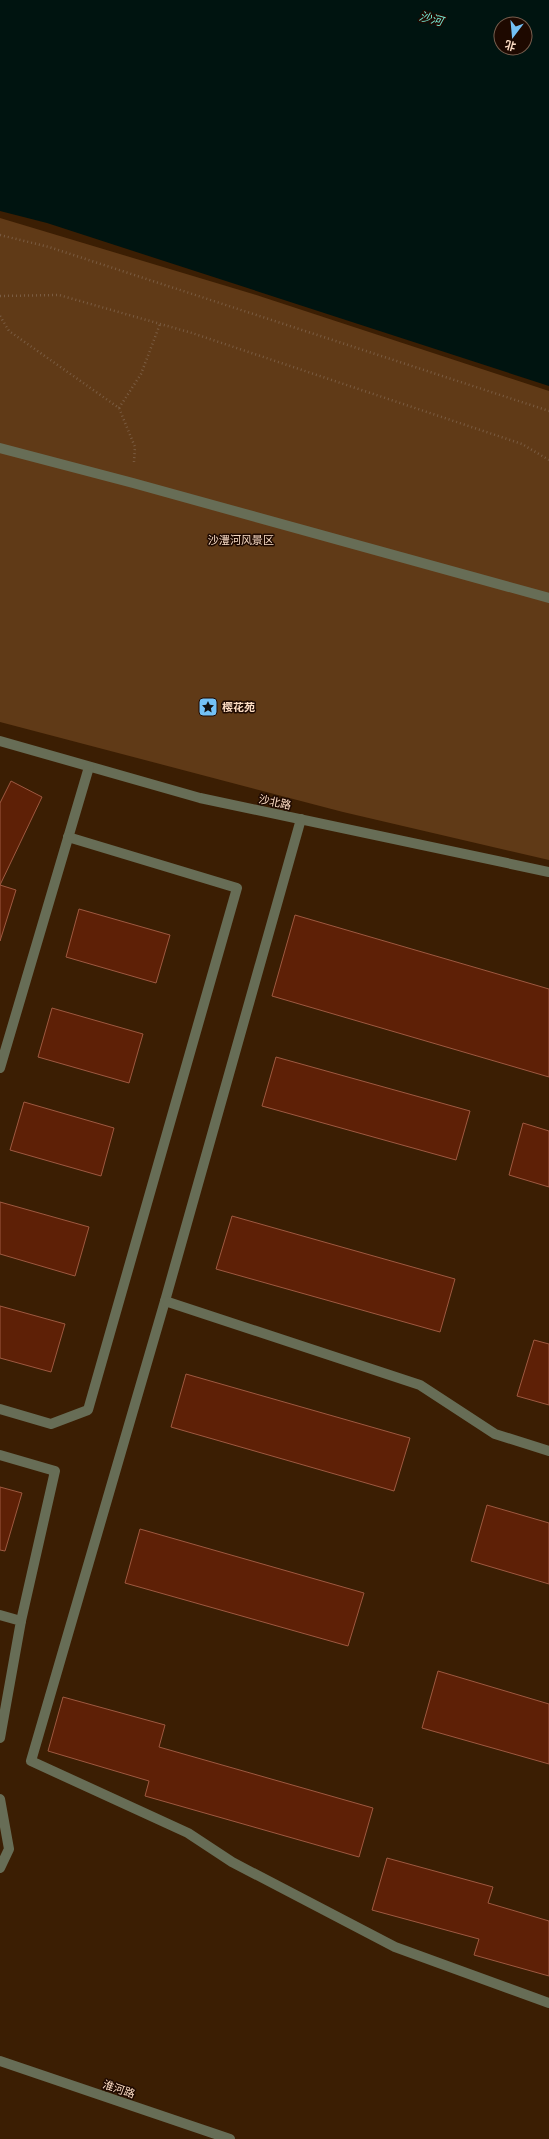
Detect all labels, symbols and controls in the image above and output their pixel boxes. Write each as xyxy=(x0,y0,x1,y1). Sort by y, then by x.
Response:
water label: 沙河 xyxy=(418,8,447,29)
north arrow xyxy=(493,16,533,56)
text: 北 xyxy=(503,37,517,54)
park label: 沙澧河风景区 xyxy=(208,533,274,547)
place icon: 樱花苑 xyxy=(197,696,219,718)
place label: 樱花苑 xyxy=(222,700,255,714)
street label: 沙北路 xyxy=(257,792,293,812)
street label: 淮河路 xyxy=(101,2077,137,2101)

